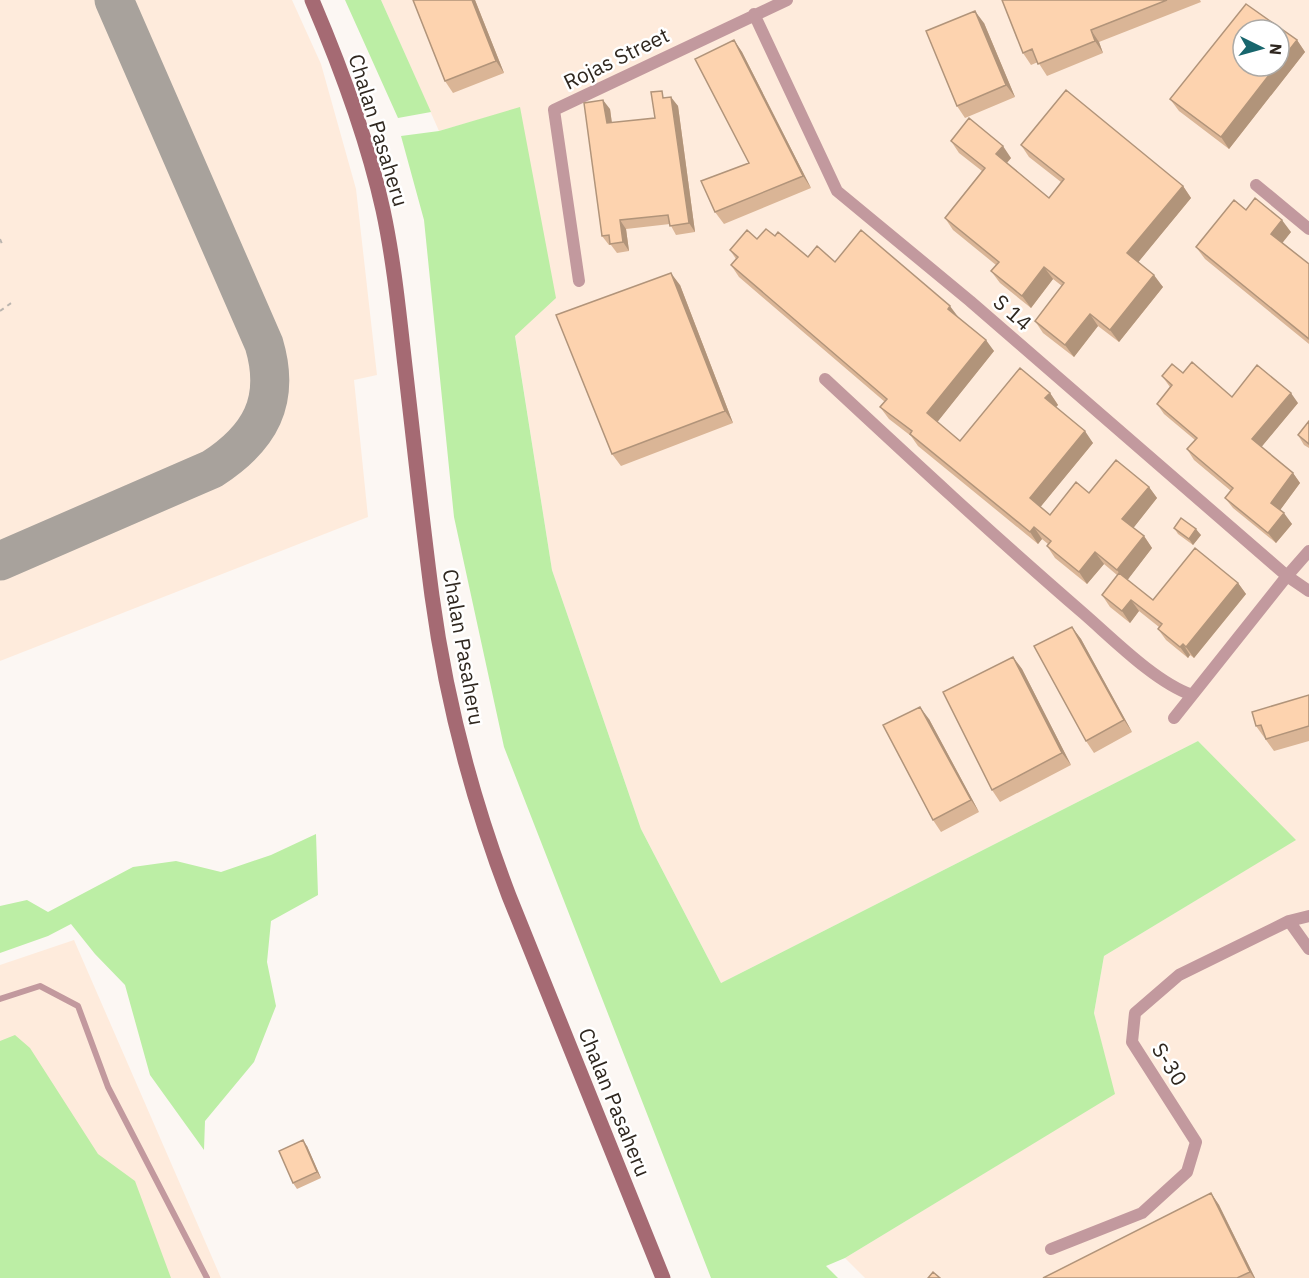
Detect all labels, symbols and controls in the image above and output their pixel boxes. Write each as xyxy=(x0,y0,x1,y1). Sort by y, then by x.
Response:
north arrow xyxy=(1231,18,1291,78)
street label: Rojas Street xyxy=(559,20,673,96)
text: N xyxy=(1265,43,1286,56)
street label: Chalan Pasaheru xyxy=(342,50,416,210)
street label: S 14 xyxy=(988,288,1038,336)
street label: Chalan Pasaheru xyxy=(436,567,492,727)
street label: Chalan Pasaheru xyxy=(572,1023,658,1181)
street label: S-30 xyxy=(1146,1037,1194,1091)

